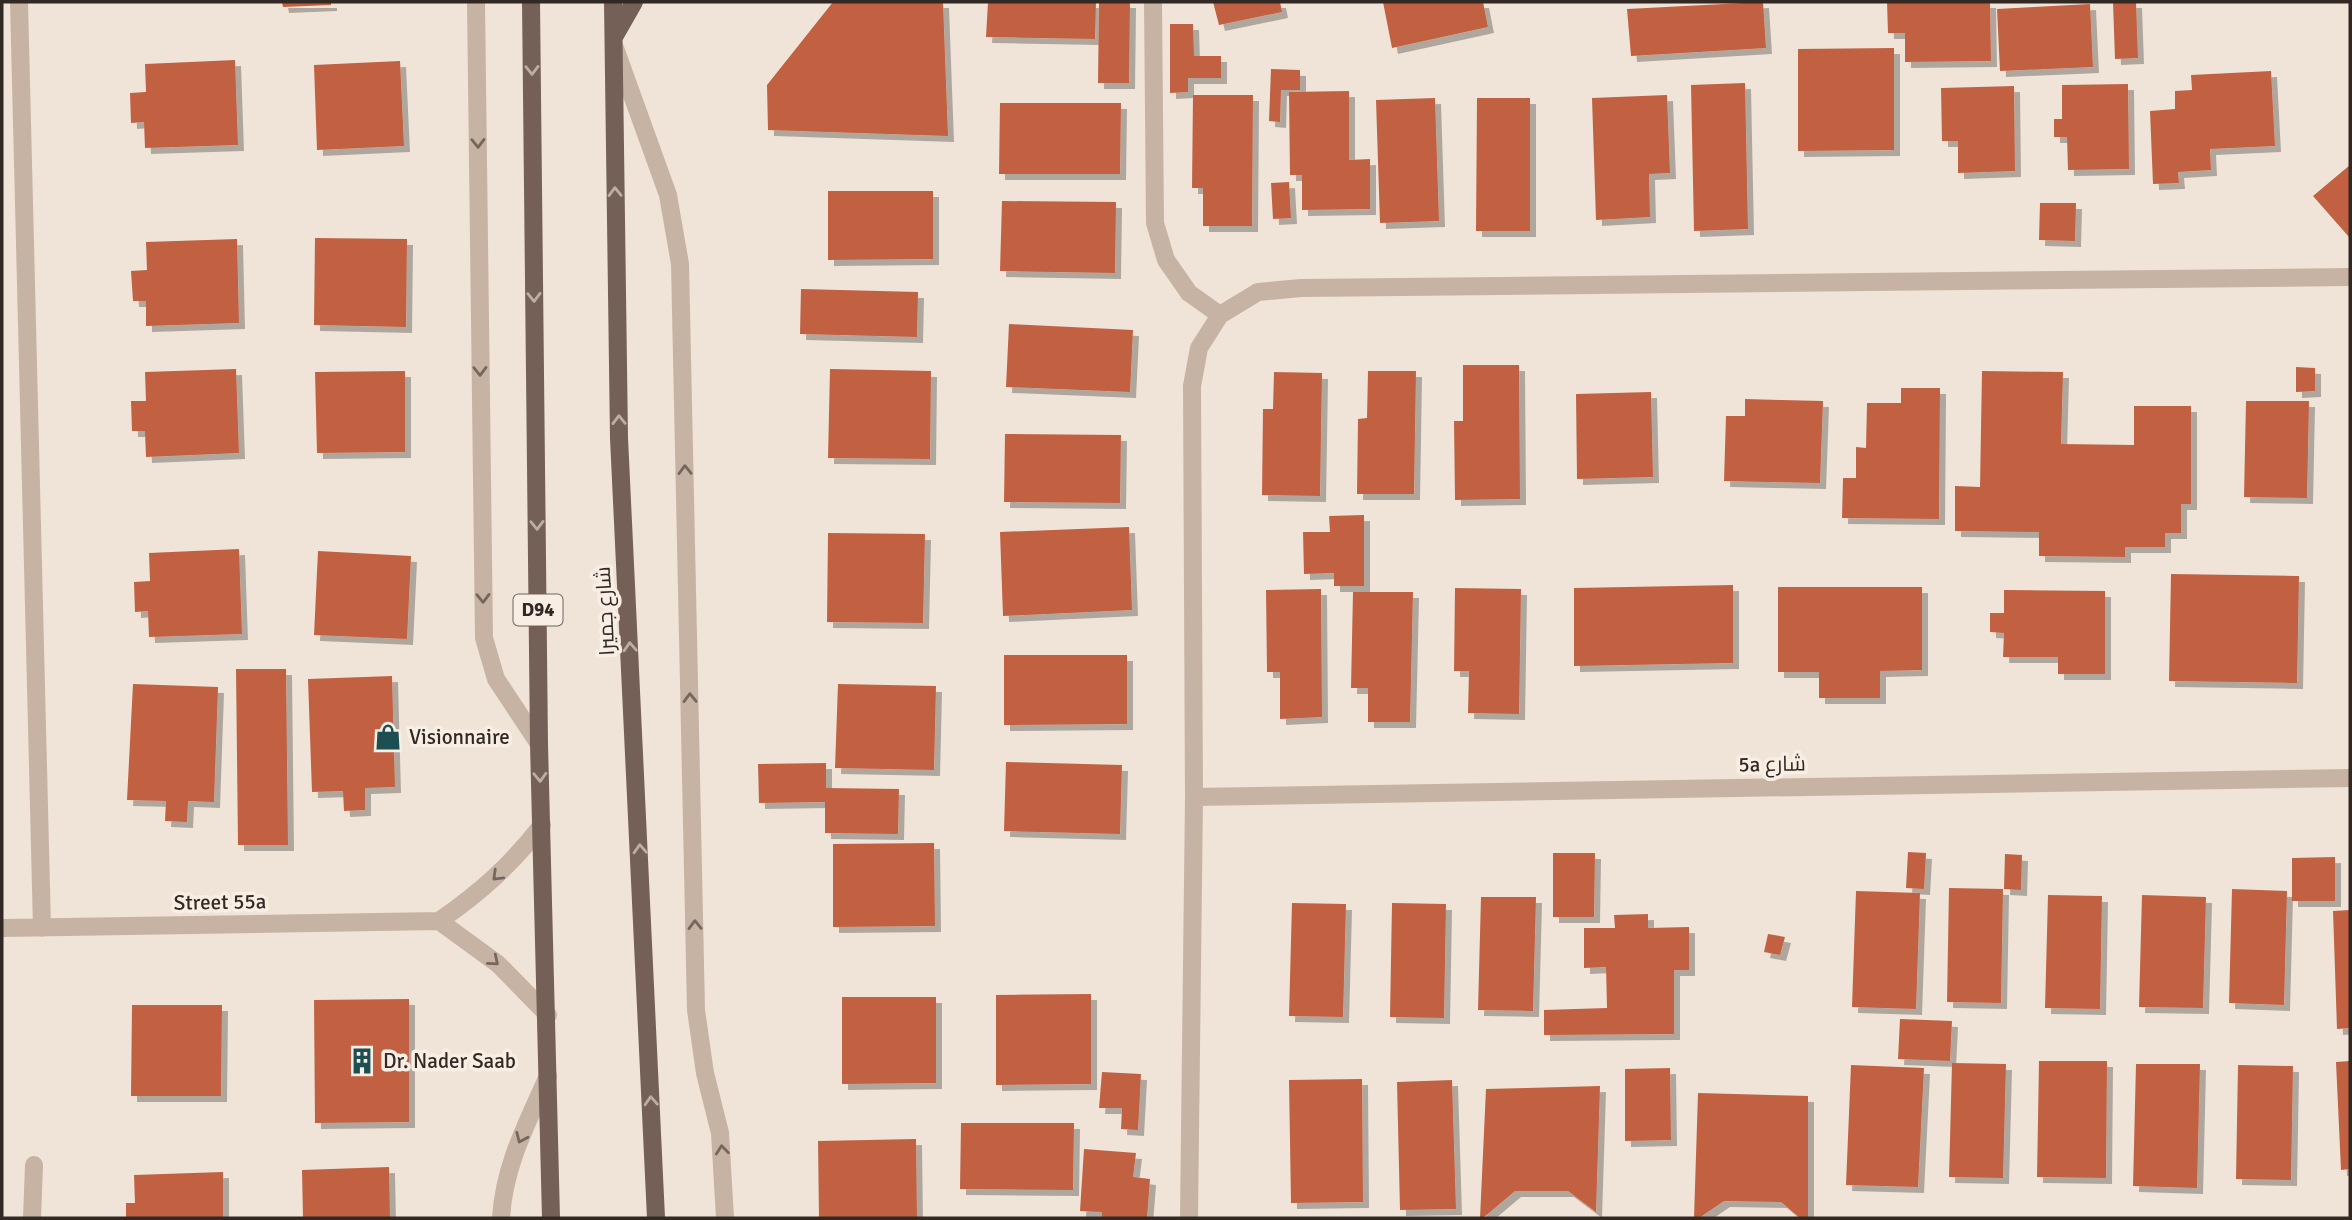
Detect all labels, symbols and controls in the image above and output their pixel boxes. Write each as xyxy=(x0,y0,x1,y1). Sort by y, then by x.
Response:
one-way arrow xyxy=(524,65,540,76)
one-way arrow xyxy=(470,139,486,149)
one-way arrow xyxy=(607,186,622,197)
one-way arrow xyxy=(527,292,542,303)
one-way arrow xyxy=(472,366,488,377)
one-way arrow xyxy=(611,414,626,425)
one-way arrow xyxy=(677,464,693,475)
one-way arrow xyxy=(529,520,545,531)
street label: شارع جميرا xyxy=(590,566,621,656)
one-way arrow xyxy=(475,594,491,604)
road number: D94 xyxy=(514,594,562,625)
one-way arrow xyxy=(622,641,637,652)
one-way arrow xyxy=(682,692,697,703)
shop icon: Visionnaire xyxy=(373,722,403,752)
place label: Visionnaire xyxy=(409,724,510,750)
street label: 5a شارع xyxy=(1738,750,1806,779)
one-way arrow xyxy=(533,772,548,783)
one-way arrow xyxy=(632,844,647,855)
one-way arrow xyxy=(492,868,505,881)
street label: Street 55a xyxy=(173,888,267,916)
one-way arrow xyxy=(687,919,702,930)
one-way arrow xyxy=(486,953,499,965)
building icon: Dr. Nader Saab xyxy=(347,1046,377,1076)
place label: Dr. Nader Saab xyxy=(383,1048,516,1074)
one-way arrow xyxy=(644,1095,659,1106)
one-way arrow xyxy=(515,1131,529,1143)
one-way arrow xyxy=(714,1144,729,1156)

